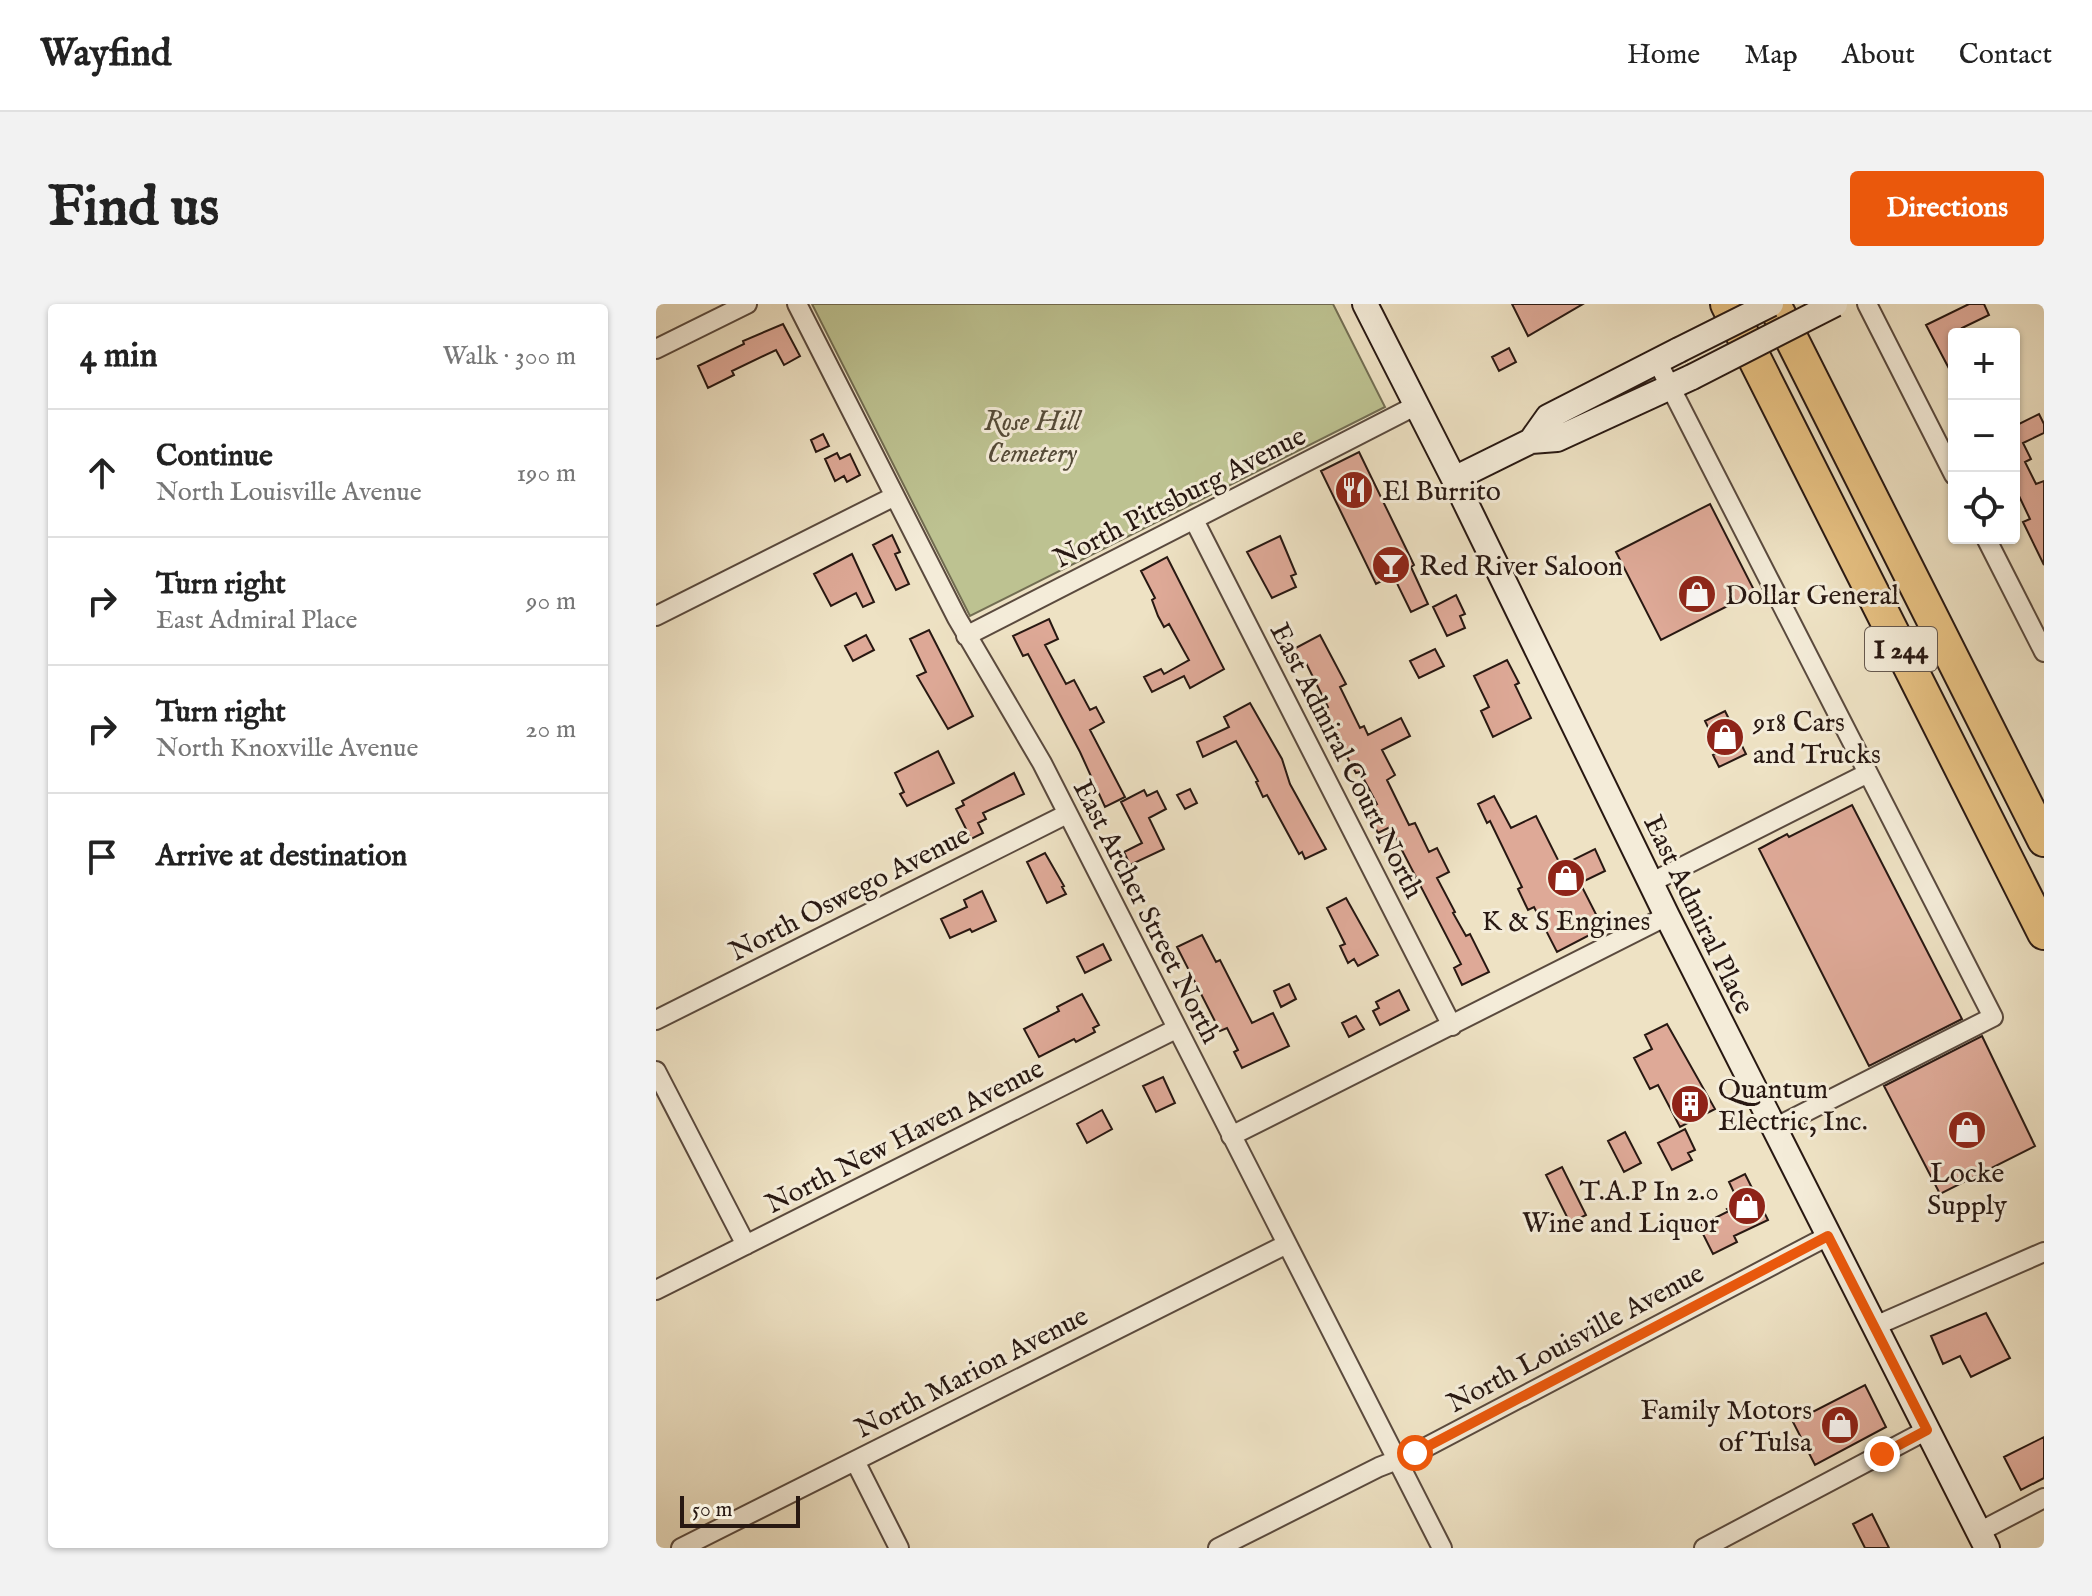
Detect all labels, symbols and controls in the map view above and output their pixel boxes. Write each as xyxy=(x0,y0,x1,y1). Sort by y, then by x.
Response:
text: Wayfind xyxy=(40,31,171,79)
text: Home xyxy=(1627,38,1700,73)
text: Map xyxy=(1744,38,1798,73)
text: About xyxy=(1842,38,1915,73)
text: Contact xyxy=(1959,38,2052,73)
button: Directions xyxy=(1850,171,2044,246)
text: Find us xyxy=(48,173,219,244)
map controls xyxy=(1948,328,2020,544)
button: + xyxy=(1948,328,2020,400)
text: 4 min xyxy=(80,335,158,378)
text: Walk · 300 m xyxy=(442,340,576,373)
button: − xyxy=(1948,400,2020,472)
park label: Rose Hill Cemetery xyxy=(984,405,1083,472)
street label: North Pittsburg Avenue xyxy=(1048,419,1312,577)
text: Continue xyxy=(156,438,273,476)
icon: ahead xyxy=(80,451,124,495)
text: 190 m xyxy=(516,457,576,490)
restaurant icon: El Burrito xyxy=(1333,469,1375,511)
button: locate xyxy=(1948,472,2020,544)
place label: El Burrito xyxy=(1382,475,1501,510)
text: North Louisville Avenue xyxy=(156,476,422,509)
bar icon: Red River Saloon xyxy=(1370,544,1412,586)
place label: Red River Saloon xyxy=(1419,550,1623,585)
text: Turn right xyxy=(156,566,286,604)
shop icon: Dollar General xyxy=(1676,573,1718,615)
icon: right xyxy=(80,579,124,623)
place label: Dollar General xyxy=(1725,579,1900,614)
text: 90 m xyxy=(526,585,576,618)
text: East Admiral Place xyxy=(156,604,358,637)
street label: East Admiral Court North xyxy=(1261,617,1431,905)
road number: I 244 xyxy=(1865,627,1937,671)
text: Turn right xyxy=(156,694,286,732)
place label: 918 Cars and Trucks xyxy=(1752,706,1881,773)
icon: right xyxy=(80,707,124,751)
text: 20 m xyxy=(525,713,576,746)
shop icon: 918 Cars and Trucks xyxy=(1704,716,1746,758)
text: North Knoxville Avenue xyxy=(156,732,418,765)
street label: East Archer Street North xyxy=(1064,774,1228,1050)
street label: East Admiral Place xyxy=(1634,810,1761,1020)
street label: North Oswego Avenue xyxy=(724,818,976,970)
icon: arrive xyxy=(80,835,124,879)
text: Arrive at destination xyxy=(156,838,407,876)
shop icon: K & S Engines xyxy=(1545,857,1587,899)
place label: K & S Engines xyxy=(1482,905,1650,940)
street label: North New Haven Avenue xyxy=(760,1052,1050,1223)
place label: Quantum Electric, Inc. xyxy=(1718,1073,1868,1140)
building icon: Quantum Electric, Inc. xyxy=(1669,1083,1711,1125)
shop icon: Locke Supply xyxy=(1946,1109,1988,1151)
place label: Locke Supply xyxy=(1927,1157,2007,1224)
place label: T.A.P In 2.0 Wine and Liquor xyxy=(1522,1175,1719,1242)
shop icon: T.A.P In 2.0 Wine and Liquor xyxy=(1726,1185,1768,1227)
street label: North Louisville Avenue xyxy=(1442,1257,1711,1422)
street label: North Marion Avenue xyxy=(850,1299,1095,1447)
place label: Family Motors of Tulsa xyxy=(1640,1394,1813,1461)
shop icon: Family Motors of Tulsa xyxy=(1819,1404,1861,1446)
route start xyxy=(1397,1435,1433,1471)
route end xyxy=(1864,1436,1900,1472)
scale bar xyxy=(680,1492,800,1528)
text: 50 m xyxy=(692,1496,733,1524)

